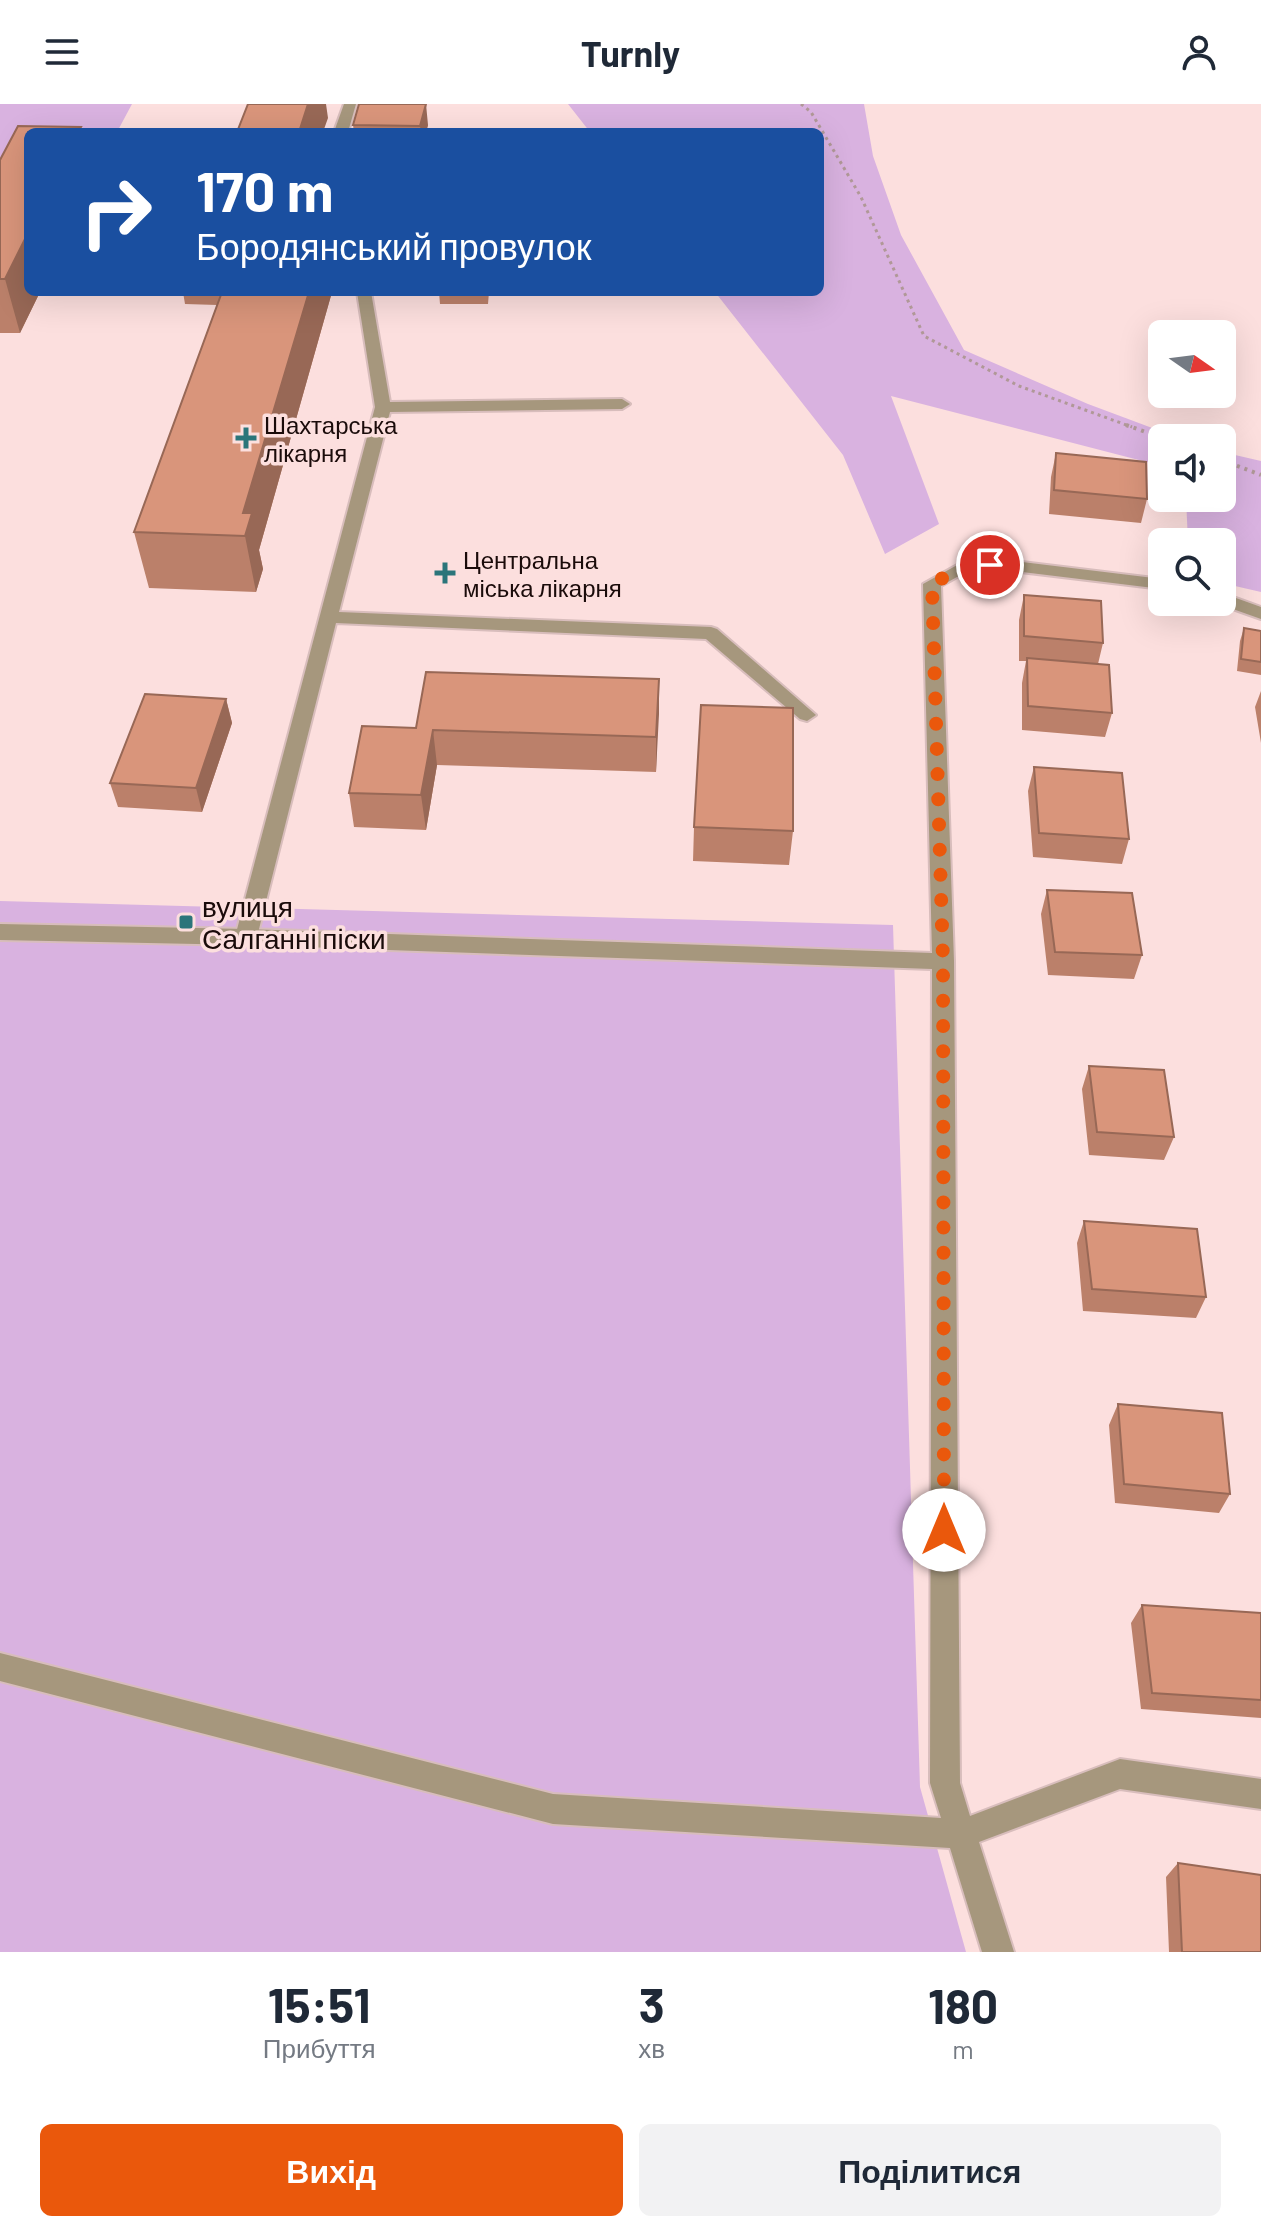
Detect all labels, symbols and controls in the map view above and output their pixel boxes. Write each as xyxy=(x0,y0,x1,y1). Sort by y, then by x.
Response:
icon: menu xyxy=(40,30,84,74)
icon: person xyxy=(1177,30,1221,74)
text: Turnly xyxy=(581,31,680,74)
text: 170 m xyxy=(196,156,333,223)
icon: right xyxy=(64,160,168,264)
text: Бородянський провулок xyxy=(196,224,591,267)
north arrow xyxy=(1148,320,1236,408)
map controls xyxy=(1148,320,1236,616)
place label: Шахтарська лікарня xyxy=(264,410,398,467)
button: sound xyxy=(1148,424,1236,512)
marker: Шахтарська лікарня xyxy=(235,427,257,449)
button: search xyxy=(1148,528,1236,616)
pin xyxy=(956,531,1024,599)
icon: arrive xyxy=(968,543,1012,587)
place label: Центральна міська лікарня xyxy=(463,545,622,602)
marker: Центральна міська лікарня xyxy=(434,562,456,584)
place label: вулиця Салганні піски xyxy=(202,889,386,955)
marker: вулиця Салганні піски xyxy=(177,913,195,931)
position arrow xyxy=(902,1488,986,1572)
text: 15:51 xyxy=(268,1975,371,2033)
text: 3 xyxy=(639,1975,665,2033)
text: 180 xyxy=(928,1976,998,2034)
text: Прибуття xyxy=(263,2032,376,2063)
text: хв xyxy=(638,2032,665,2063)
text: m xyxy=(952,2033,974,2064)
button: Вихід xyxy=(40,2124,623,2216)
button: Поділитися xyxy=(639,2124,1221,2216)

